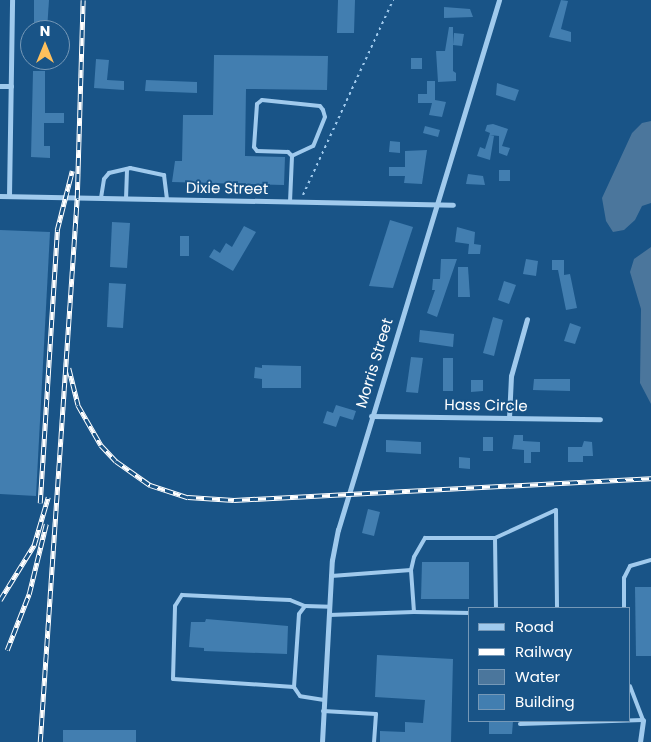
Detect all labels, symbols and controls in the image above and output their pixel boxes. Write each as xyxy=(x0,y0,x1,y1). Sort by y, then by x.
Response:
north arrow xyxy=(20,20,70,70)
text: N xyxy=(40,21,50,41)
street label: Dixie Street xyxy=(186,178,268,198)
street label: Morris Street xyxy=(352,316,396,410)
street label: Hass Circle xyxy=(444,395,528,415)
legend xyxy=(468,607,631,722)
text: Road xyxy=(515,616,554,637)
text: Railway xyxy=(515,641,573,662)
text: Water xyxy=(515,666,560,687)
text: Building xyxy=(515,691,575,712)

